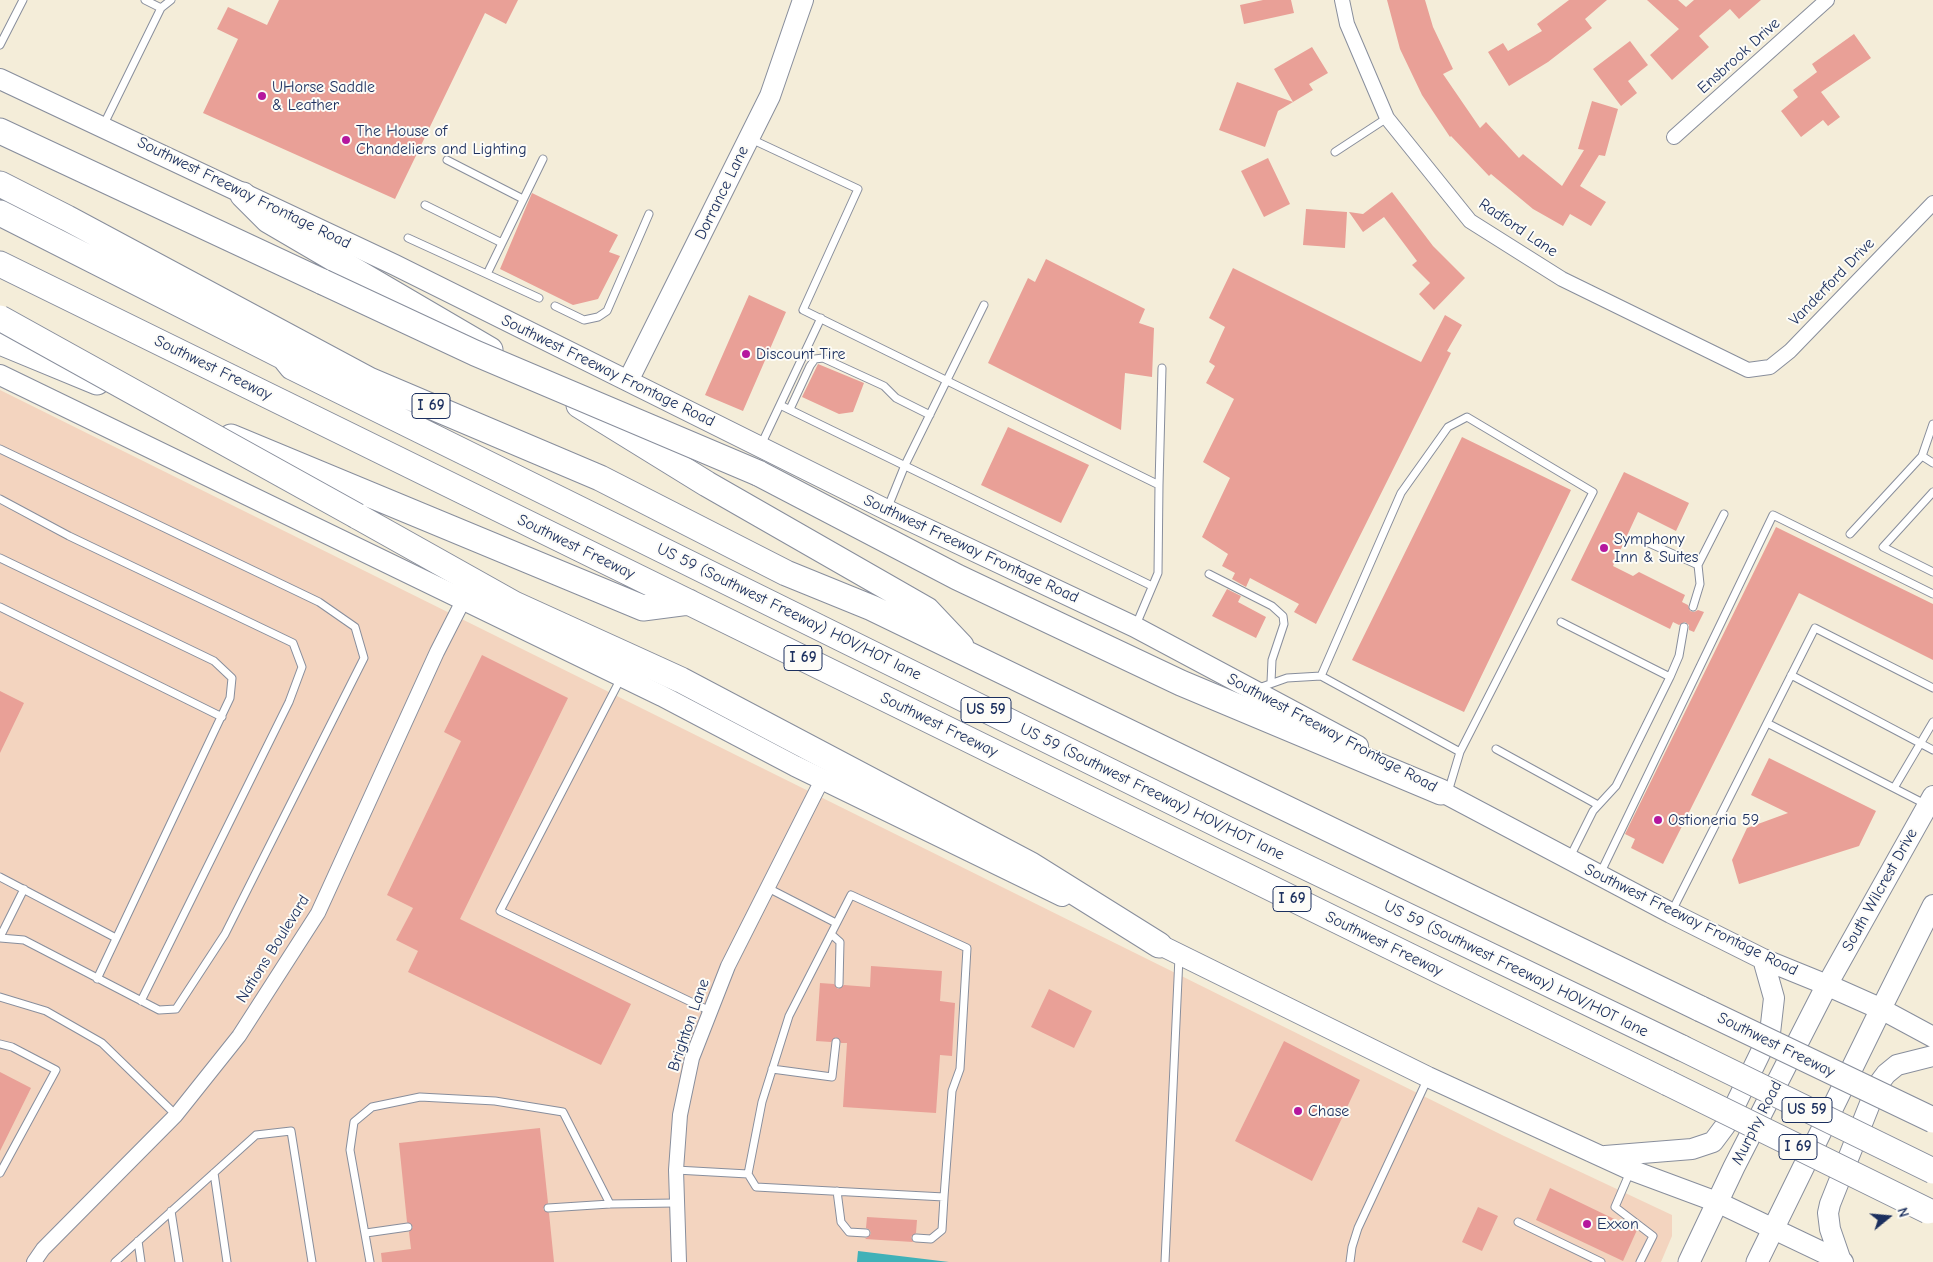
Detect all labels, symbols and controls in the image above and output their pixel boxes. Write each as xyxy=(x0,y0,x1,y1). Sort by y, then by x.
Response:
street label: Ensbrook Drive xyxy=(1694,14,1784,98)
place label: UHorse Saddle & Leather xyxy=(272,77,375,115)
marker: UHorse Saddle & Leather xyxy=(256,90,268,102)
place label: The House of Chandeliers and Lighting xyxy=(356,121,527,159)
street label: Southwest Freeway Frontage Road xyxy=(134,133,354,253)
marker: The House of Chandeliers and Lighting xyxy=(340,134,352,146)
street label: Dorrance Lane xyxy=(691,143,753,243)
street label: Radford Lane xyxy=(1475,195,1561,261)
street label: Vanderford Drive xyxy=(1785,234,1879,330)
street label: Southwest Freeway Frontage Road xyxy=(498,311,718,431)
street label: Southwest Freeway xyxy=(151,331,275,405)
place label: Discount Tire xyxy=(756,344,845,364)
marker: Discount Tire xyxy=(740,348,752,360)
road number: I 69 xyxy=(412,394,450,418)
street label: Southwest Freeway Frontage Road xyxy=(860,491,1082,607)
street label: Southwest Freeway xyxy=(514,510,638,584)
place label: Symphony Inn & Suites xyxy=(1614,529,1698,567)
street label: US 59 (Southwest Freeway) HOV/HOT lane xyxy=(653,539,925,685)
marker: Symphony Inn & Suites xyxy=(1598,542,1610,554)
road number: I 69 xyxy=(784,646,822,670)
street label: Southwest Freeway Frontage Road xyxy=(1224,669,1440,797)
street label: Southwest Freeway xyxy=(877,688,1001,762)
road number: US 59 xyxy=(961,698,1011,722)
street label: US 59 (Southwest Freeway) HOV/HOT lane xyxy=(1016,719,1288,865)
place label: Ostioneria 59 xyxy=(1668,810,1759,830)
marker: Ostioneria 59 xyxy=(1652,814,1664,826)
street label: South Wilcrest Drive xyxy=(1838,825,1922,955)
street label: Southwest Freeway Frontage Road xyxy=(1581,860,1801,980)
road number: I 69 xyxy=(1273,886,1311,912)
street label: Nations Boulevard xyxy=(232,892,314,1006)
street label: US 59 (Southwest Freeway) HOV/HOT lane xyxy=(1380,896,1652,1042)
street label: Southwest Freeway xyxy=(1322,907,1446,981)
street label: Brighton Lane xyxy=(664,976,714,1074)
street label: Southwest Freeway xyxy=(1714,1008,1838,1082)
street label: Murphy Road xyxy=(1728,1078,1786,1168)
road number: US 59 xyxy=(1782,1098,1832,1122)
place label: Chase xyxy=(1308,1101,1349,1121)
marker: Chase xyxy=(1292,1105,1304,1117)
road number: I 69 xyxy=(1779,1134,1817,1160)
north arrow xyxy=(1863,1192,1913,1242)
text: N xyxy=(1893,1206,1912,1219)
place label: Exxon xyxy=(1597,1214,1639,1234)
marker: Exxon xyxy=(1581,1218,1593,1230)

